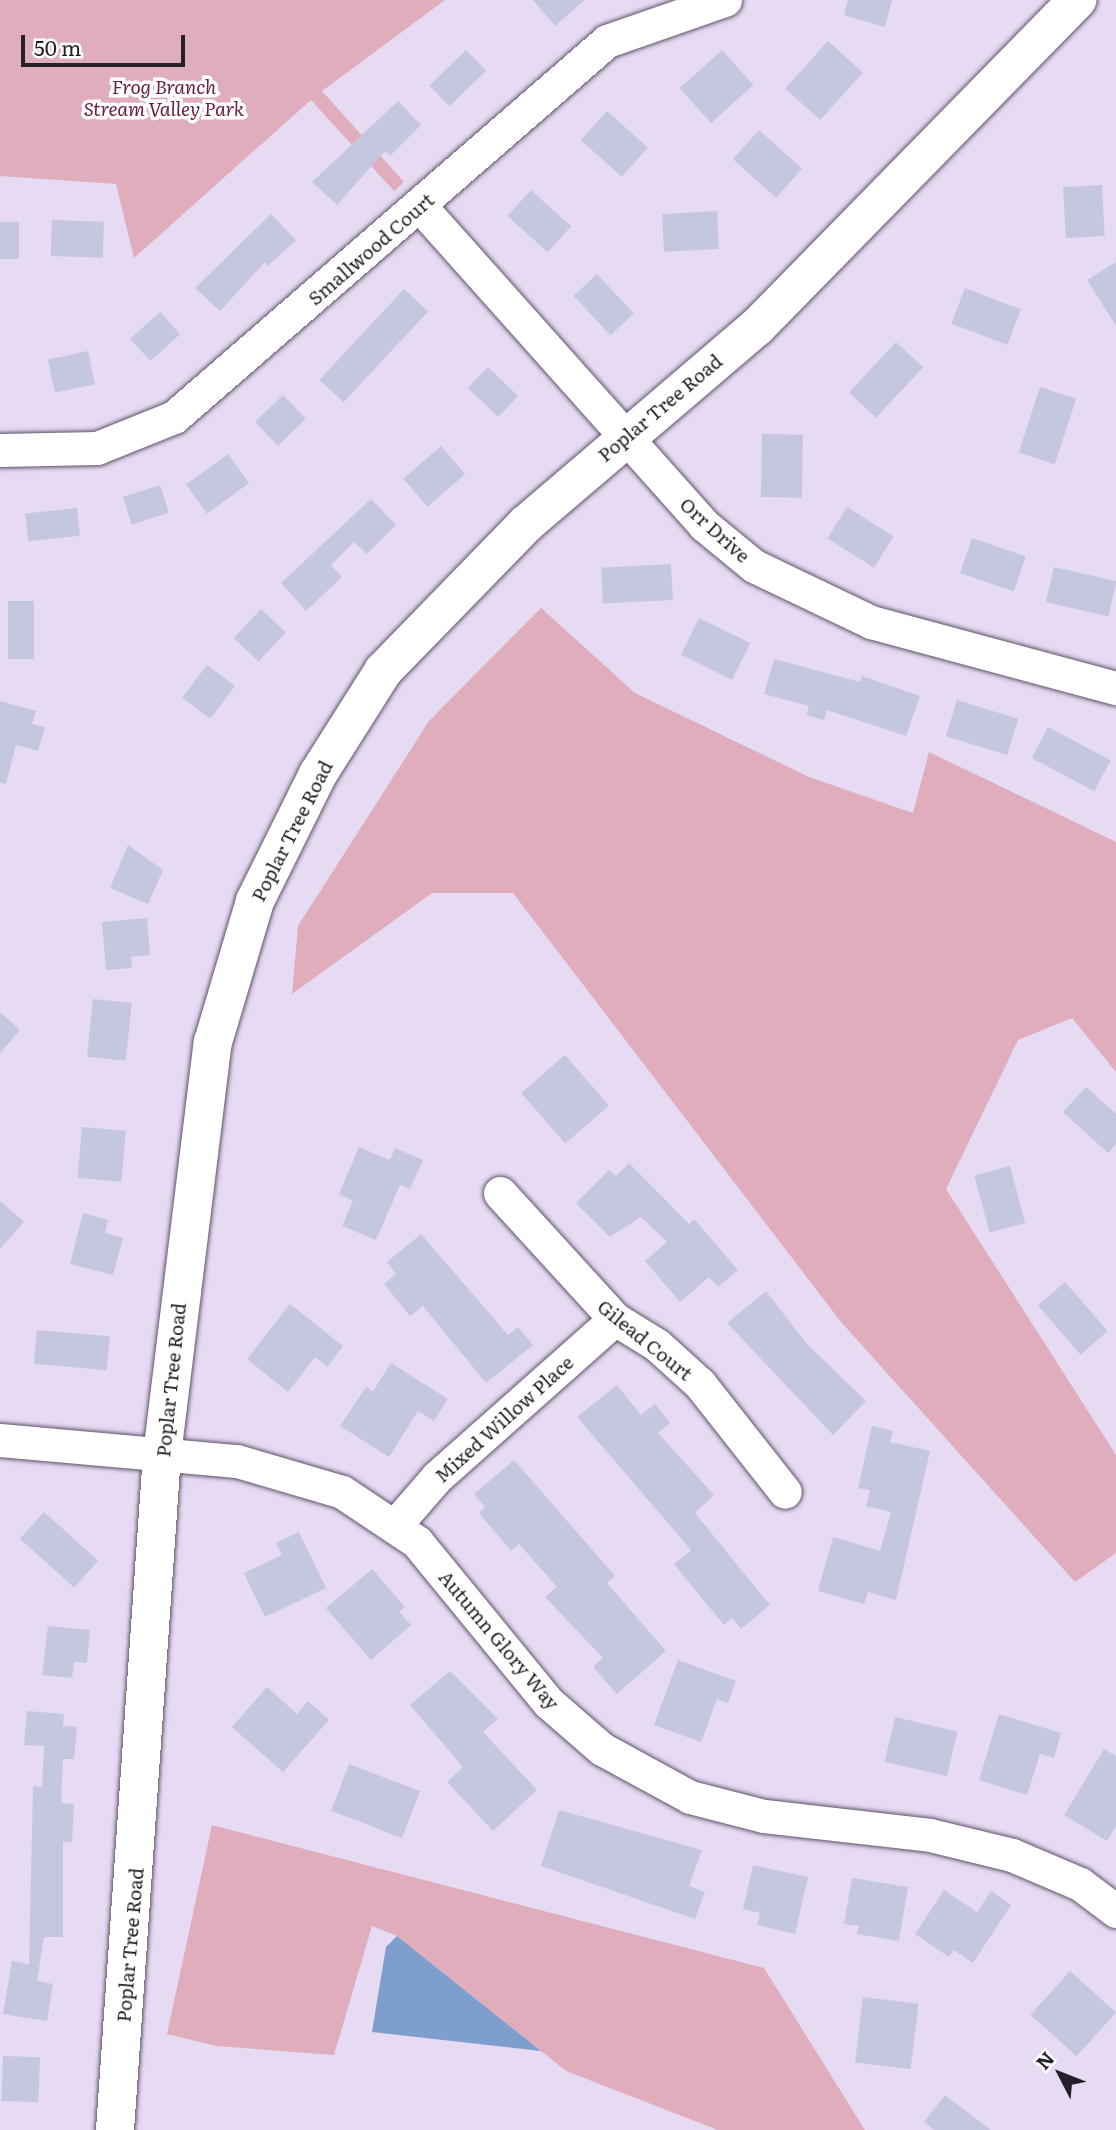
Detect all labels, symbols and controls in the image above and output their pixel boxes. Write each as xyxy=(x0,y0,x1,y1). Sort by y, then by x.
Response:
scale bar xyxy=(24,21,189,65)
text: 50 m xyxy=(34,31,81,62)
park label: Frog Branch Stream Valley Park xyxy=(84,76,244,120)
street label: Smallwood Court xyxy=(303,188,439,310)
street label: Poplar Tree Road xyxy=(593,349,727,467)
street label: Orr Drive xyxy=(675,493,755,567)
street label: Poplar Tree Road xyxy=(247,757,337,905)
street label: Gilead Court xyxy=(593,1295,697,1385)
street label: Poplar Tree Road xyxy=(152,1302,190,1458)
street label: Mixed Willow Place xyxy=(430,1351,578,1487)
street label: Autumn Glory Way xyxy=(434,1566,564,1714)
street label: Poplar Tree Road xyxy=(112,1867,148,2023)
north arrow xyxy=(1025,2039,1095,2109)
text: N xyxy=(1029,2045,1060,2075)

